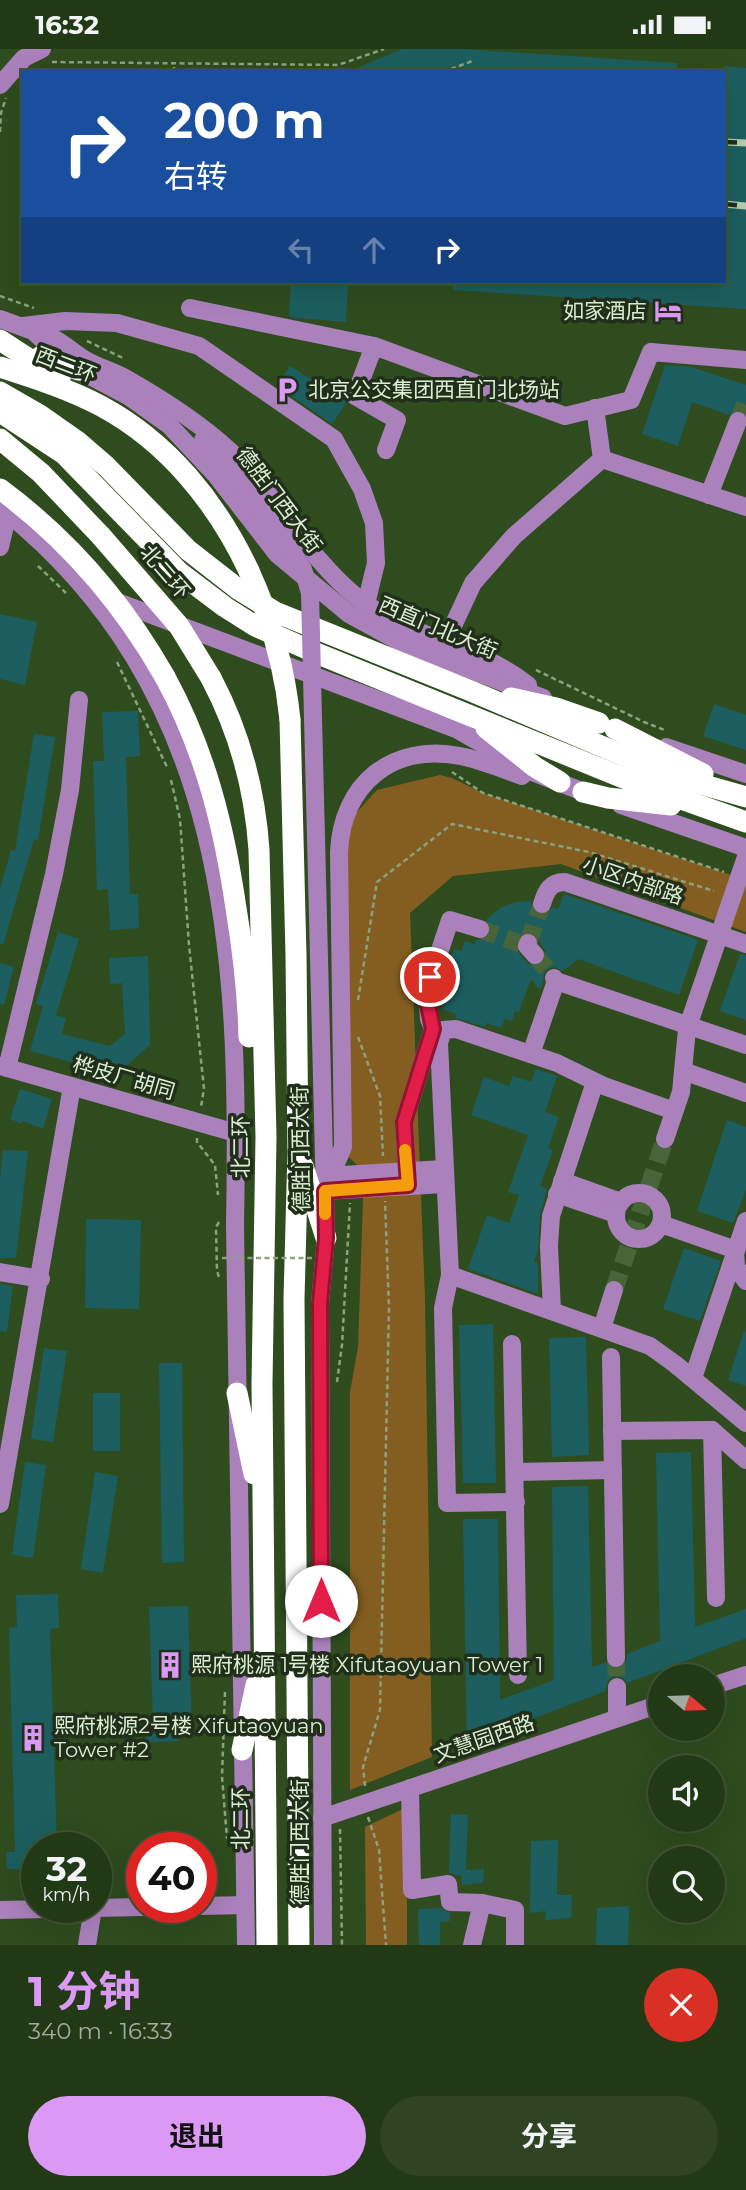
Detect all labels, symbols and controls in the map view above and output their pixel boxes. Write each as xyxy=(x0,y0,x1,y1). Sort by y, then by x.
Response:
text: 16:32 xyxy=(35,9,99,41)
text: 200 m xyxy=(164,91,325,150)
icon: right xyxy=(49,98,140,189)
text: 右转 xyxy=(164,157,228,196)
icon: left xyxy=(282,231,320,269)
icon: ahead xyxy=(355,231,393,269)
icon: right xyxy=(428,231,466,269)
hotel icon: 如家酒店 xyxy=(653,296,683,326)
place label: 如家酒店 xyxy=(563,298,647,323)
street label: 西二环 xyxy=(32,342,100,387)
parking icon: 北京公交集团西直门北场站 xyxy=(272,375,302,405)
place label: 北京公交集团西直门北场站 xyxy=(308,377,560,402)
street label: 德胜门西大街 xyxy=(232,442,327,558)
street label: 北二环 xyxy=(135,540,195,604)
street label: 西直门北大街 xyxy=(375,591,501,664)
street label: 小区内部路 xyxy=(579,852,687,909)
pin xyxy=(400,947,460,1007)
icon: arrive xyxy=(411,958,449,996)
street label: 桦皮厂胡同 xyxy=(70,1051,178,1104)
street label: 德胜门西大街 xyxy=(287,1086,314,1212)
street label: 北二环 xyxy=(228,1116,253,1179)
position arrow xyxy=(284,1564,358,1638)
building icon: 熙府桃源 1号楼 Xifutaoyuan Tower 1 xyxy=(155,1650,185,1680)
place label: 熙府桃源 1号楼 Xifutaoyuan Tower 1 xyxy=(191,1652,543,1677)
north arrow xyxy=(648,1664,724,1741)
map controls xyxy=(648,1664,725,1923)
street label: 文慧园西路 xyxy=(430,1710,538,1767)
place label: 熙府桃源2号楼 Xifutaoyuan Tower #2 xyxy=(54,1713,324,1762)
building icon: 熙府桃源2号楼 Xifutaoyuan Tower #2 xyxy=(18,1723,48,1753)
button: sound xyxy=(648,1755,725,1832)
street label: 德胜门西大街 xyxy=(287,1779,312,1905)
street label: 北二环 xyxy=(228,1788,253,1851)
speed limit sign: 40 xyxy=(126,1832,217,1923)
button: search xyxy=(648,1846,725,1923)
text: 32 xyxy=(46,1847,87,1890)
text: km/h xyxy=(42,1884,91,1906)
text: 1 分钟 xyxy=(28,1965,140,2017)
button: close xyxy=(644,1968,718,2042)
text: 340 m · 16:33 xyxy=(28,2017,173,2045)
button: 退出 xyxy=(28,2096,366,2176)
button: 分享 xyxy=(380,2096,718,2176)

